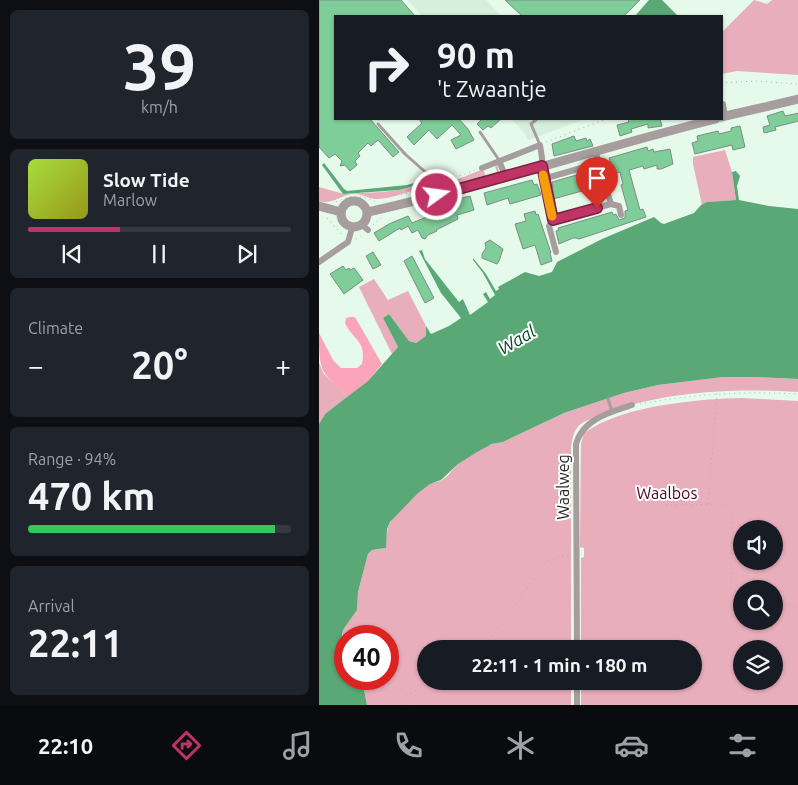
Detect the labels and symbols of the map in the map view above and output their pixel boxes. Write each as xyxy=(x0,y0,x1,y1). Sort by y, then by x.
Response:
pin xyxy=(576,157,618,208)
position arrow xyxy=(410,168,462,220)
water label: Waal xyxy=(494,320,539,358)
street label: Waalweg xyxy=(554,454,572,520)
park label: Waalbos xyxy=(637,484,697,502)
speed limit sign: 40 xyxy=(334,625,399,690)

